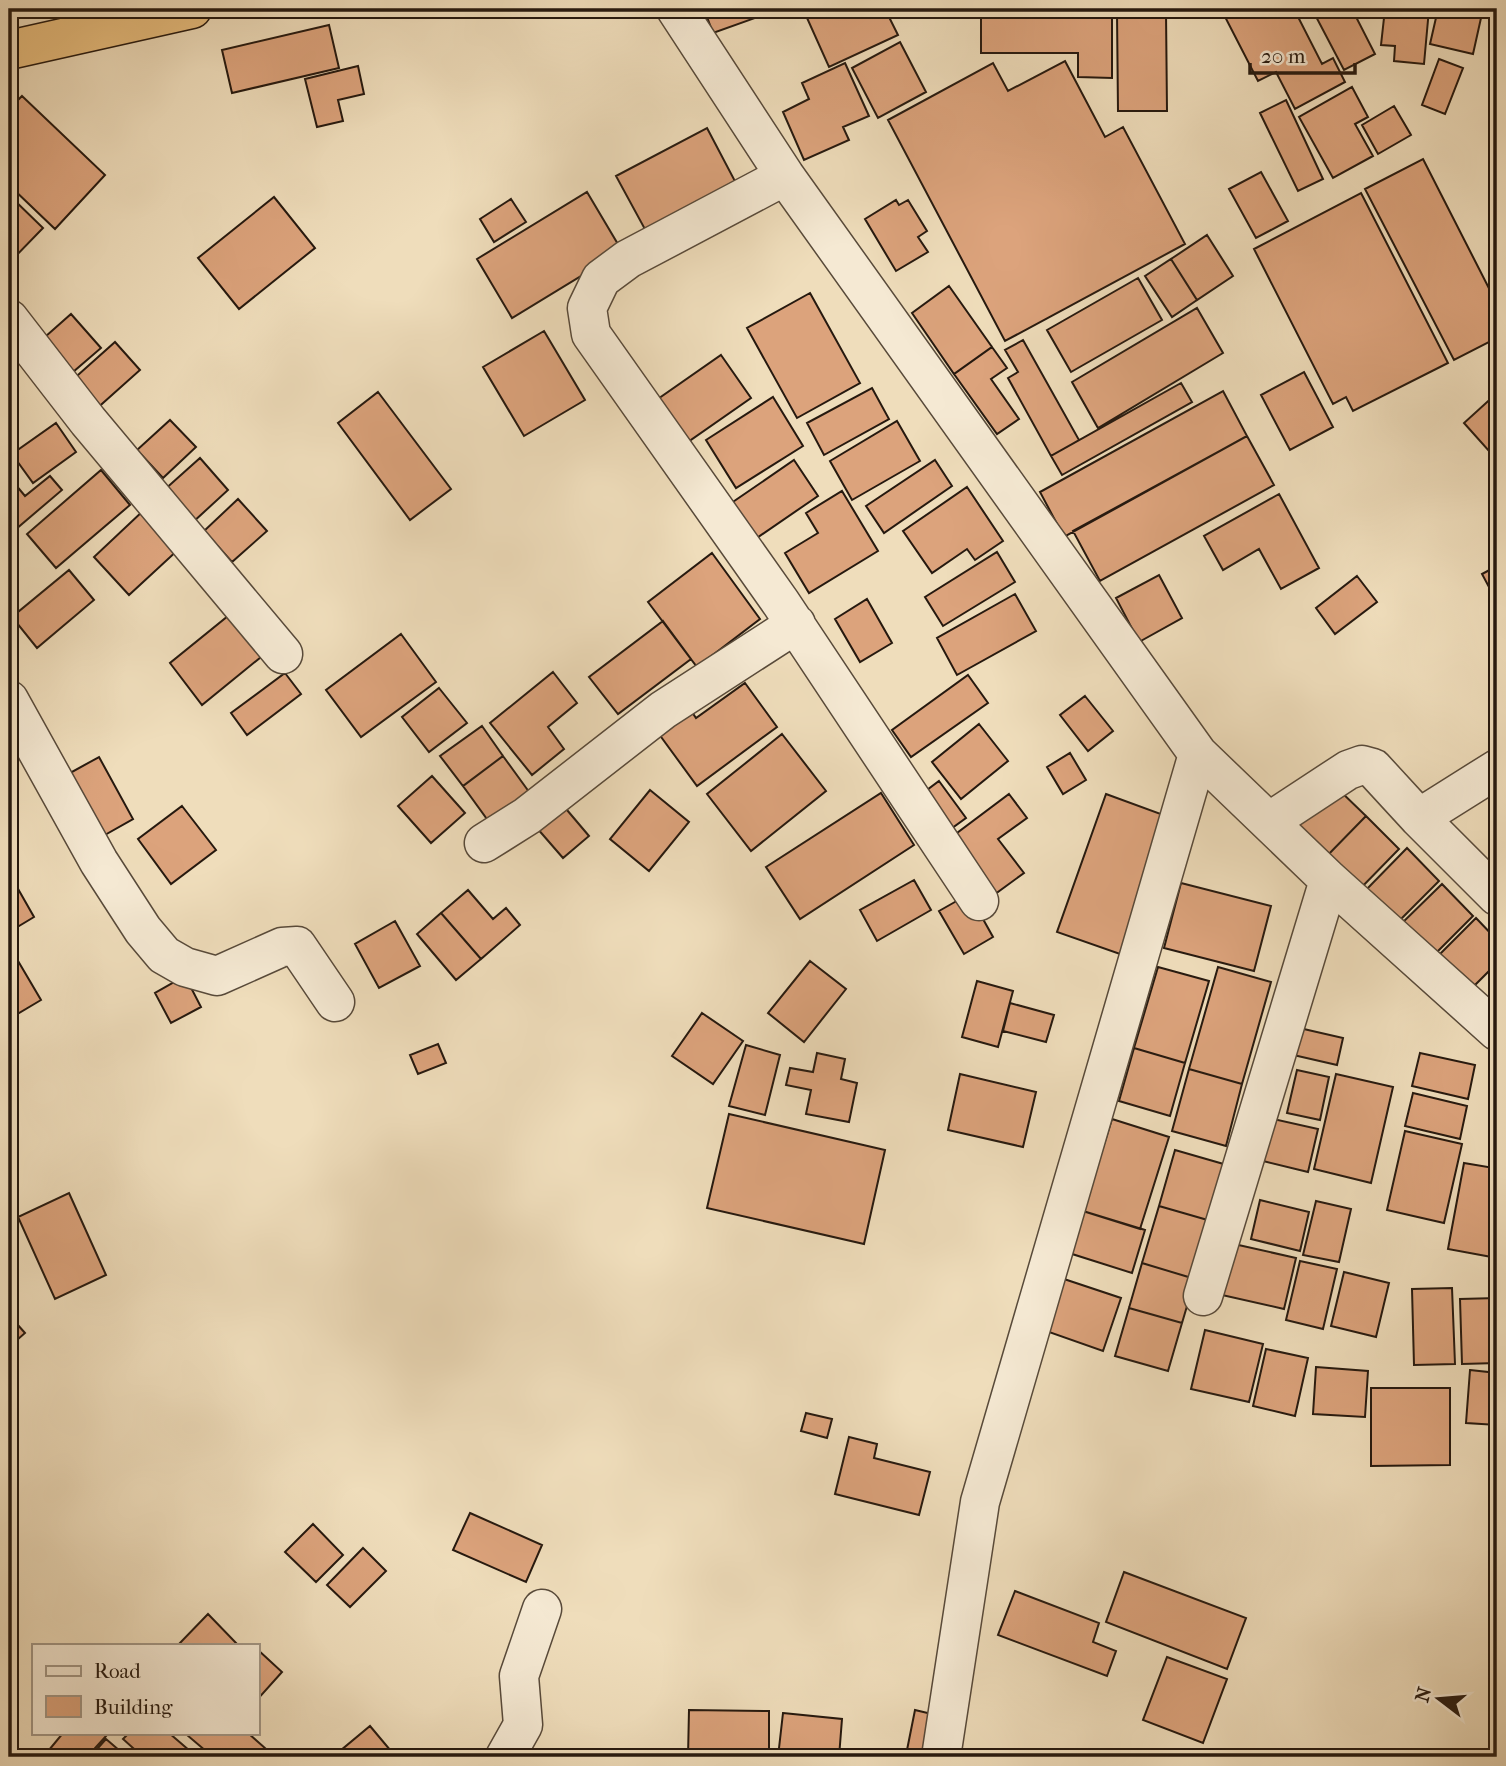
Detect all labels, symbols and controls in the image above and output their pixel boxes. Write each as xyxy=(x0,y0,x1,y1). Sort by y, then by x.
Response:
scale bar xyxy=(1250,32,1356,76)
text: 20 m xyxy=(1261,44,1306,68)
legend xyxy=(32,1644,259,1734)
text: Road xyxy=(94,1659,141,1683)
north arrow xyxy=(1404,1664,1474,1734)
text: N xyxy=(1411,1684,1436,1705)
text: Building xyxy=(94,1695,173,1719)

